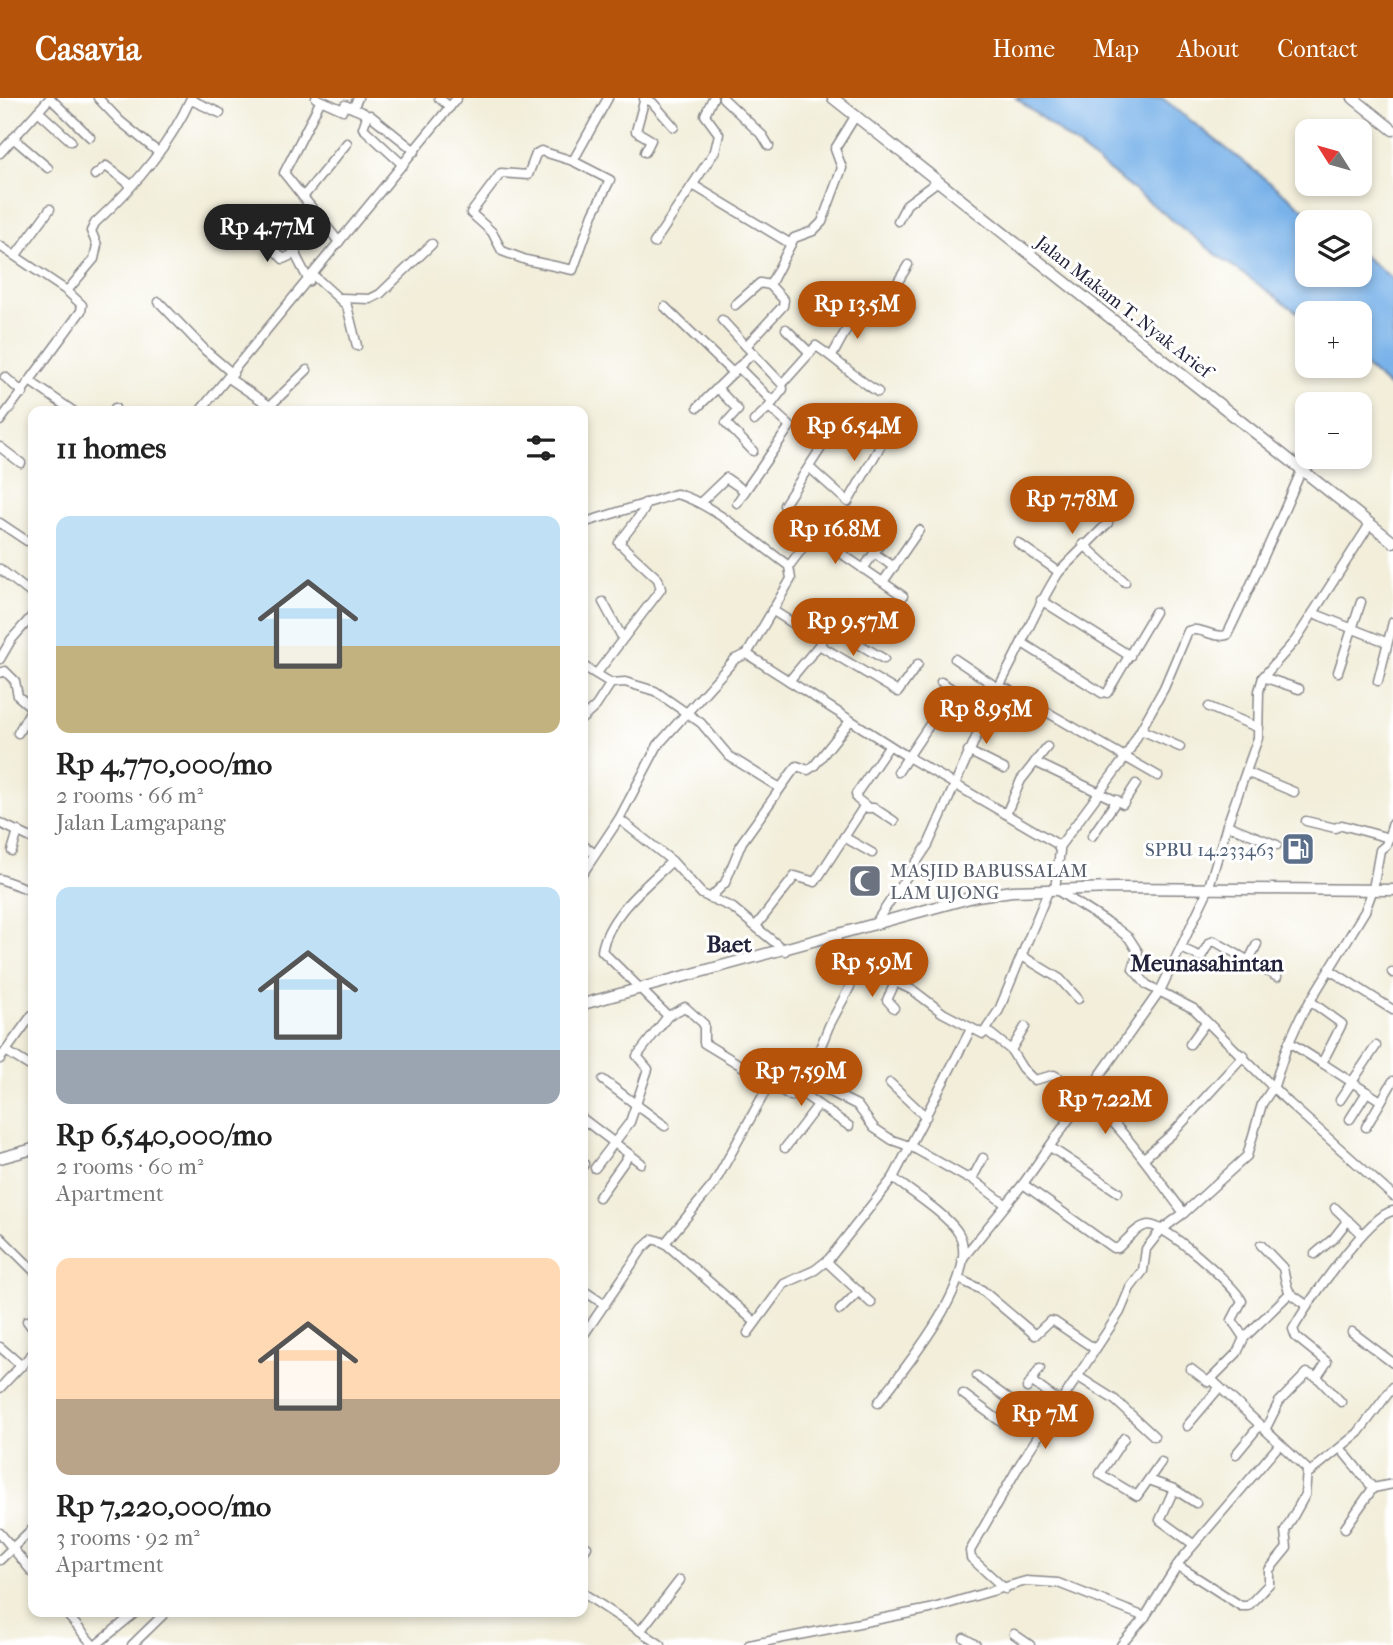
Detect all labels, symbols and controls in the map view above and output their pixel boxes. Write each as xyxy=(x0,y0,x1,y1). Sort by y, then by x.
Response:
text: Casavia xyxy=(35,30,141,69)
text: Home xyxy=(993,35,1055,63)
text: Map xyxy=(1093,35,1139,63)
text: About xyxy=(1177,35,1239,63)
text: Contact xyxy=(1277,35,1358,63)
north arrow xyxy=(1295,119,1372,196)
map controls xyxy=(1295,119,1372,469)
pin: Rp 4.77M xyxy=(195,204,339,264)
button: layers xyxy=(1295,210,1372,287)
text: Rp 4.77M xyxy=(220,213,314,240)
street label: Jalan Makam T. Nyak Arief xyxy=(1030,230,1219,385)
pin: Rp 13.5M xyxy=(785,282,929,341)
text: Rp 13.5M xyxy=(814,290,900,317)
button: + xyxy=(1295,301,1372,378)
button: − xyxy=(1295,392,1372,469)
pin: Rp 6.54M xyxy=(782,404,926,463)
text: Rp 6.54M xyxy=(807,412,901,439)
icon: filters xyxy=(522,429,560,467)
text: 11 homes xyxy=(56,431,166,466)
pin: Rp 7.78M xyxy=(1000,476,1144,536)
text: Rp 7.78M xyxy=(1026,485,1118,512)
pin: Rp 16.8M xyxy=(763,506,907,566)
text: Rp 16.8M xyxy=(789,515,881,542)
icon: home xyxy=(245,561,371,687)
pin: Rp 9.57M xyxy=(781,598,925,658)
text: Rp 9.57M xyxy=(807,607,899,634)
pin: Rp 8.95M xyxy=(914,686,1058,746)
text: Rp 8.95M xyxy=(940,695,1032,722)
text: Rp 4,770,000/mo xyxy=(56,747,272,782)
text: 2 rooms · 66 m² xyxy=(56,782,203,809)
text: Jalan Lamgapang xyxy=(56,809,225,836)
fuel station icon: SPBU 14.233463 xyxy=(1279,830,1317,868)
place label: SPBU 14.233463 xyxy=(1145,839,1274,861)
place label: MASJID BABUSSALAM LAM UJONG xyxy=(890,860,1088,904)
mosque icon: MASJID BABUSSALAM LAM UJONG xyxy=(846,862,884,900)
district label: Baet xyxy=(706,931,752,958)
icon: home xyxy=(245,932,371,1058)
pin: Rp 5.9M xyxy=(807,940,937,999)
text: Rp 5.9M xyxy=(831,948,913,975)
district label: Meunasahintan xyxy=(1130,950,1284,977)
pin: Rp 7.59M xyxy=(729,1048,873,1108)
text: Rp 7.59M xyxy=(755,1057,847,1084)
pin: Rp 7.22M xyxy=(1033,1076,1177,1136)
text: Rp 7.22M xyxy=(1058,1085,1152,1112)
text: Rp 6,540,000/mo xyxy=(56,1118,272,1153)
text: 2 rooms · 60 m² xyxy=(56,1153,203,1180)
text: Apartment xyxy=(56,1180,164,1207)
icon: home xyxy=(245,1303,371,1429)
pin: Rp 7M xyxy=(996,1392,1094,1451)
text: Rp 7M xyxy=(1012,1400,1078,1427)
text: Rp 7,220,000/mo xyxy=(56,1489,271,1524)
text: 3 rooms · 92 m² xyxy=(56,1524,200,1551)
text: Apartment xyxy=(56,1551,164,1578)

